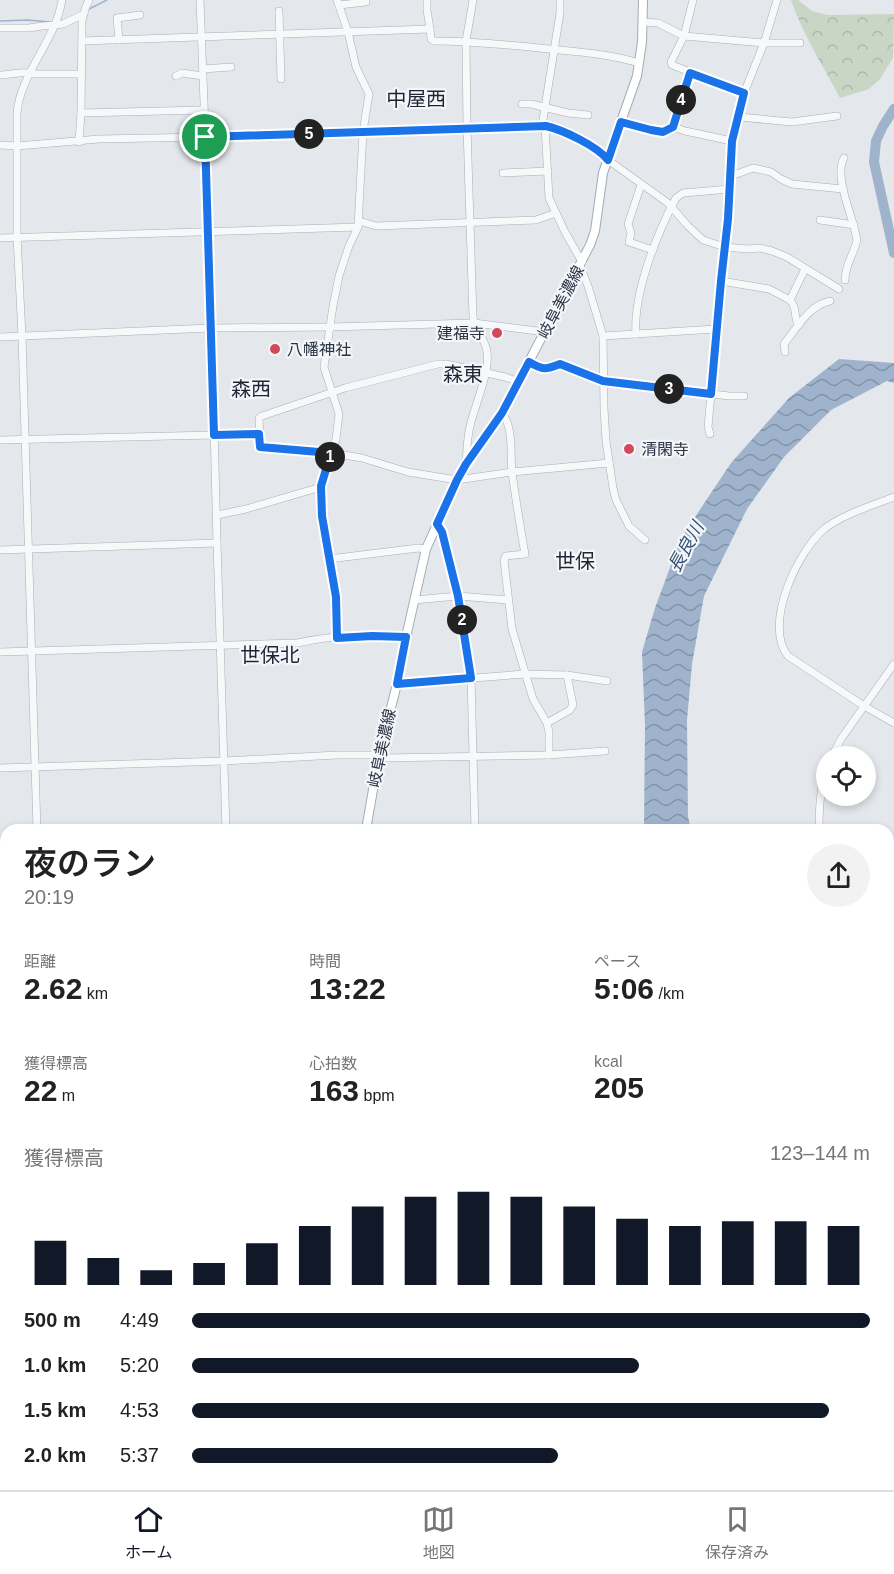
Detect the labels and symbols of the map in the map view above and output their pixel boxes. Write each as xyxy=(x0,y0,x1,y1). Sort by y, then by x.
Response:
pin: 4 xyxy=(666,85,696,115)
district label: 中屋西 xyxy=(386,88,446,110)
pin xyxy=(179,111,230,162)
pin: 5 xyxy=(294,119,324,149)
street label: 岐阜美濃線 xyxy=(535,263,587,341)
place label: 建福寺 xyxy=(437,325,485,342)
marker: 建福寺 xyxy=(490,326,504,340)
place label: 八幡神社 xyxy=(287,341,351,358)
marker: 八幡神社 xyxy=(268,342,282,356)
district label: 森東 xyxy=(443,363,483,385)
pin: 3 xyxy=(654,374,684,404)
district label: 森西 xyxy=(231,378,271,400)
place label: 清閑寺 xyxy=(641,441,689,458)
pin: 1 xyxy=(315,442,345,472)
marker: 清閑寺 xyxy=(622,442,636,456)
water label: 長良川 xyxy=(664,517,709,575)
district label: 世保 xyxy=(555,550,595,572)
pin: 2 xyxy=(447,605,477,635)
district label: 世保北 xyxy=(240,644,300,666)
street label: 岐阜美濃線 xyxy=(365,707,399,789)

